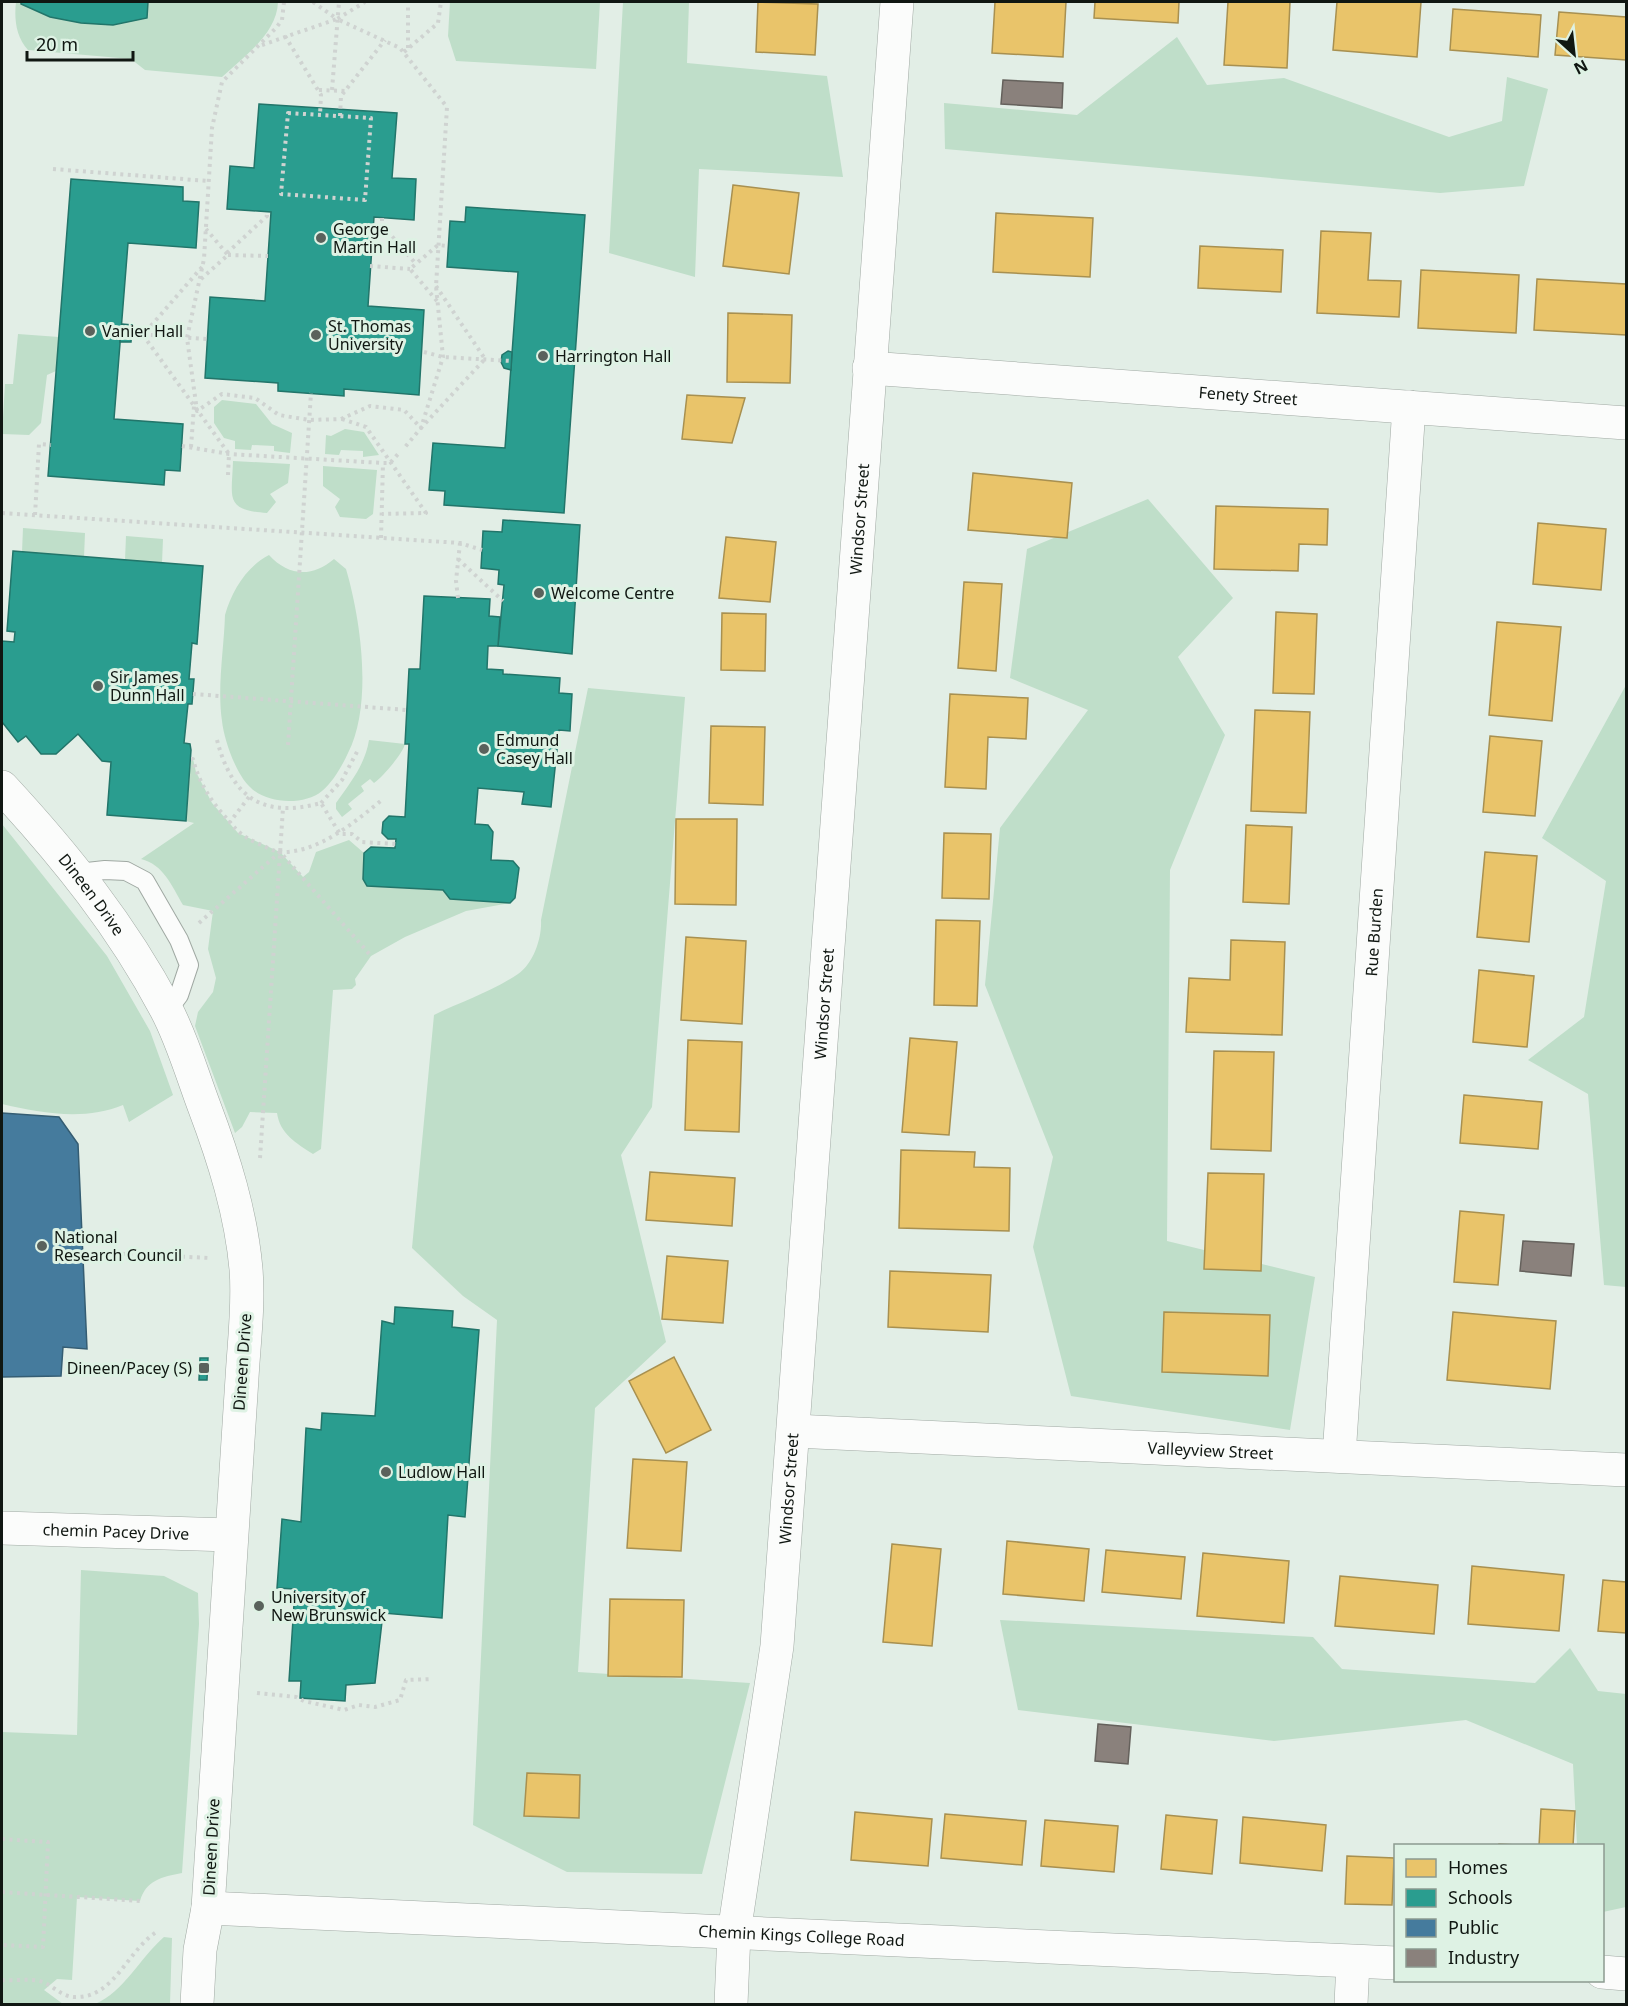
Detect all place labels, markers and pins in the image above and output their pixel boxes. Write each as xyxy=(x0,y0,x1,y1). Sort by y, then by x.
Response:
place label: George Martin Hall xyxy=(333,218,416,258)
marker: George Martin Hall xyxy=(314,231,328,245)
place label: St. Thomas University xyxy=(328,315,411,355)
place label: Vanier Hall xyxy=(102,320,183,342)
marker: Vanier Hall xyxy=(83,324,97,338)
marker: St. Thomas University xyxy=(309,328,323,342)
place label: Harrington Hall xyxy=(555,345,672,367)
marker: Harrington Hall xyxy=(536,349,550,363)
place label: Welcome Centre xyxy=(551,582,674,604)
marker: Welcome Centre xyxy=(532,586,546,600)
place label: Sir James Dunn Hall xyxy=(110,666,185,706)
marker: Sir James Dunn Hall xyxy=(91,679,105,693)
place label: Edmund Casey Hall xyxy=(496,729,573,769)
marker: Edmund Casey Hall xyxy=(477,742,491,756)
place label: National Research Council xyxy=(54,1226,182,1266)
marker: National Research Council xyxy=(35,1239,49,1253)
place label: Dineen/Pacey (S) xyxy=(67,1357,192,1379)
marker: Dineen/Pacey (S) xyxy=(197,1361,211,1375)
place label: Ludlow Hall xyxy=(398,1461,485,1483)
marker: Ludlow Hall xyxy=(379,1465,393,1479)
place label: University of New Brunswick xyxy=(271,1586,386,1626)
marker: University of New Brunswick xyxy=(252,1599,266,1613)

